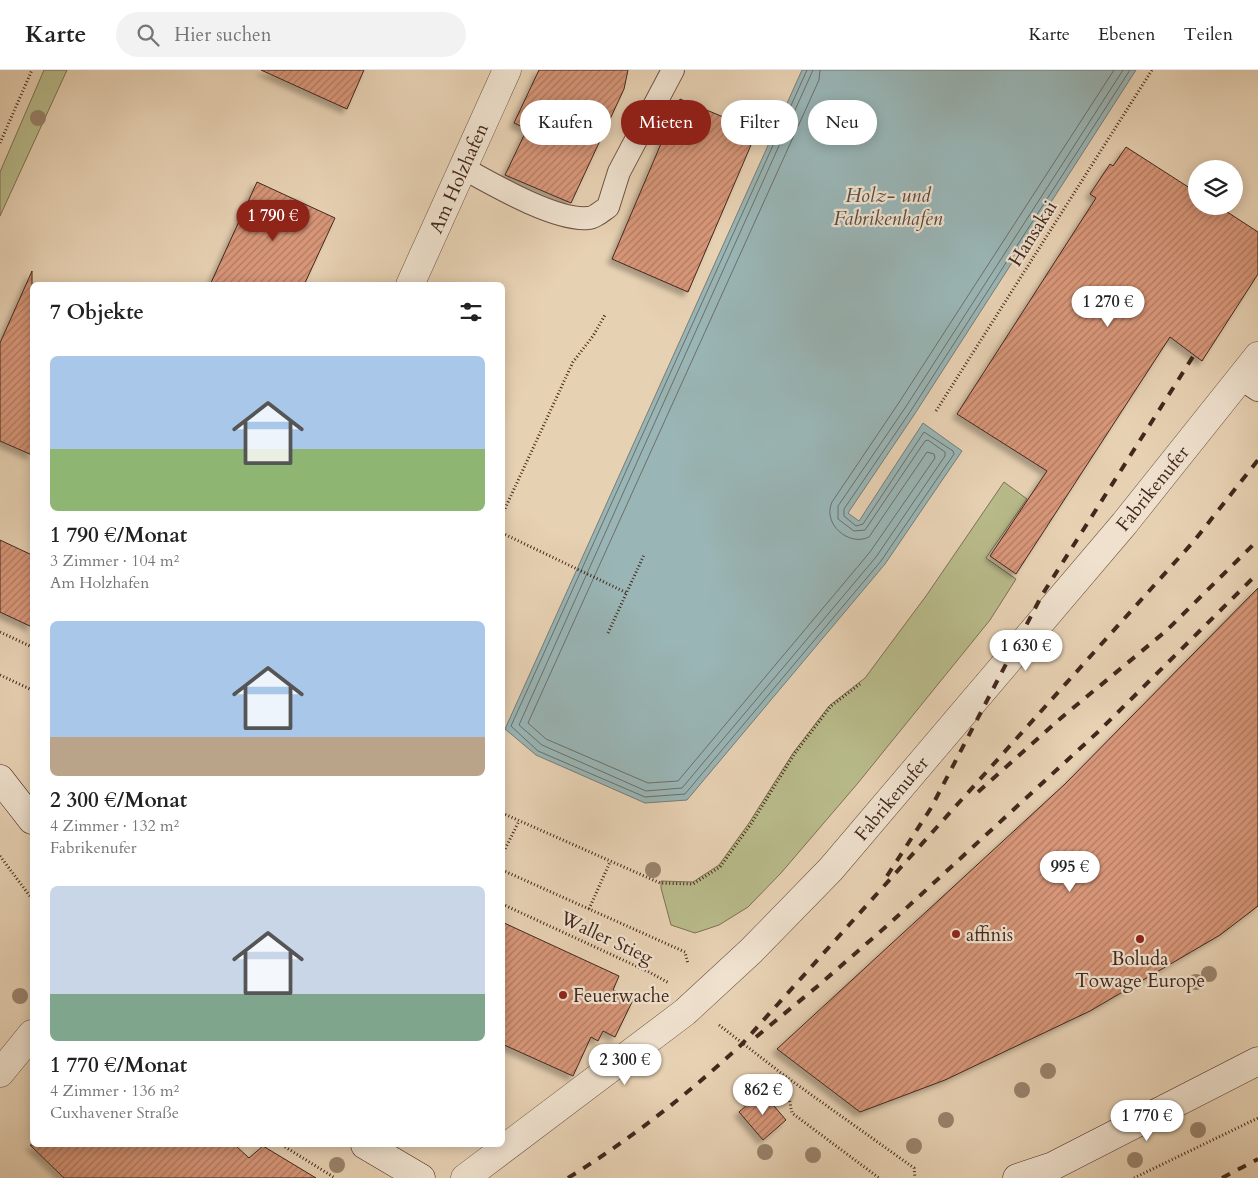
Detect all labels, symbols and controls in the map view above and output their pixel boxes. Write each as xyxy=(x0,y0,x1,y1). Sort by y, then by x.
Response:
search box xyxy=(116,12,466,57)
text: Karte xyxy=(25,18,86,51)
icon: search xyxy=(134,21,162,49)
text: Hier suchen xyxy=(174,22,272,48)
text: Karte xyxy=(1028,22,1070,47)
text: Ebenen xyxy=(1098,22,1156,47)
text: Teilen xyxy=(1184,22,1233,47)
chip: Kaufen xyxy=(520,100,611,145)
chip: Mieten xyxy=(621,100,711,145)
chip: Filter xyxy=(721,100,798,145)
chip: Neu xyxy=(808,100,877,145)
street label: Am Holzhafen xyxy=(423,119,495,238)
map controls xyxy=(1188,160,1243,215)
button: layers xyxy=(1188,160,1243,215)
water label: Holz- und Fabrikenhafen xyxy=(834,182,943,232)
street label: Hansakai xyxy=(1002,196,1063,271)
pin: 1 790 € xyxy=(227,200,319,242)
text: 1 790 € xyxy=(248,205,298,227)
pin: 1 270 € xyxy=(1062,286,1154,328)
text: 1 270 € xyxy=(1083,291,1133,313)
text: 7 Objekte xyxy=(50,298,144,327)
icon: filters xyxy=(457,298,485,326)
icon: home xyxy=(223,388,313,478)
street label: Fabrikenufer xyxy=(1110,440,1195,537)
text: 1 790 €/Monat xyxy=(50,521,187,550)
text: 3 Zimmer · 104 m² xyxy=(50,550,179,572)
text: Am Holzhafen xyxy=(50,572,149,594)
pin: 1 630 € xyxy=(980,630,1072,672)
text: 1 630 € xyxy=(1001,635,1051,657)
icon: home xyxy=(223,653,313,743)
street label: Fabrikenufer xyxy=(849,751,935,846)
text: 2 300 €/Monat xyxy=(50,786,187,815)
text: 4 Zimmer · 132 m² xyxy=(50,815,179,837)
text: Fabrikenufer xyxy=(50,837,137,859)
pin: 995 € xyxy=(1035,850,1105,893)
text: 995 € xyxy=(1051,856,1089,878)
street label: Waller Stieg xyxy=(555,905,658,971)
icon: home xyxy=(223,918,313,1008)
place label: affinis xyxy=(966,922,1013,948)
marker: affinis xyxy=(950,928,962,940)
marker: Boluda Towage Europe xyxy=(1134,933,1146,945)
place label: Boluda Towage Europe xyxy=(1075,946,1205,994)
place label: Feuerwache xyxy=(573,983,670,1009)
marker: Feuerwache xyxy=(557,989,569,1001)
pin: 2 300 € xyxy=(579,1044,671,1086)
text: 2 300 € xyxy=(600,1049,650,1071)
text: 1 770 €/Monat xyxy=(50,1051,187,1080)
pin: 862 € xyxy=(728,1074,798,1116)
text: 862 € xyxy=(744,1079,782,1101)
text: 4 Zimmer · 136 m² xyxy=(50,1080,179,1102)
pin: 1 770 € xyxy=(1101,1100,1193,1142)
text: Cuxhavener Straße xyxy=(50,1102,179,1124)
text: 1 770 € xyxy=(1122,1105,1172,1127)

